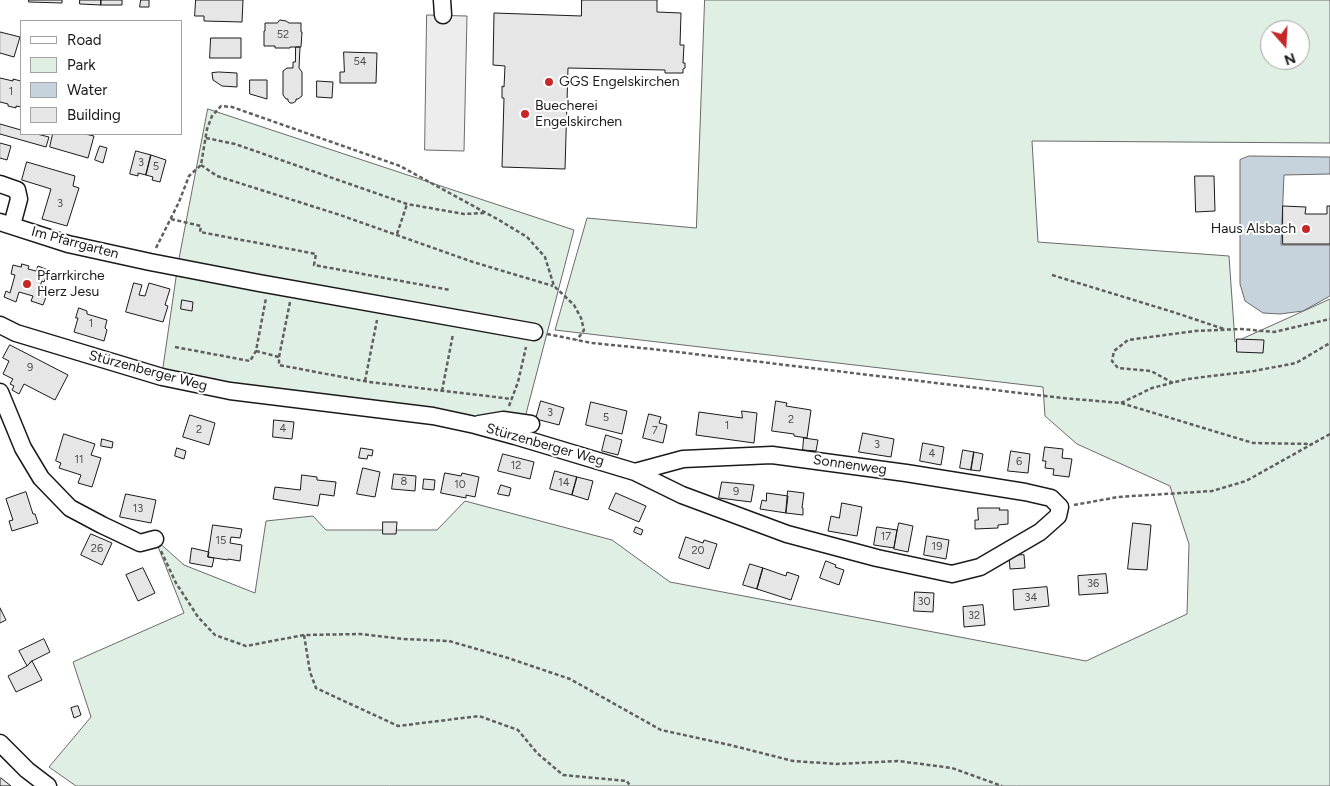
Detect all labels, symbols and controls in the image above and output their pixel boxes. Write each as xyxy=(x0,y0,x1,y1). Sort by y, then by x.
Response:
legend xyxy=(20,20,182,135)
north arrow xyxy=(1260,20,1310,70)
house number: 52 xyxy=(277,28,289,42)
text: Road xyxy=(67,31,102,49)
text: N xyxy=(1282,49,1298,69)
house number: 54 xyxy=(353,55,367,69)
text: Park xyxy=(67,56,96,74)
place label: GGS Engelskirchen xyxy=(559,74,680,90)
marker: GGS Engelskirchen xyxy=(543,76,555,88)
text: Water xyxy=(67,81,107,99)
house number: 1 xyxy=(9,85,13,99)
place label: Buecherei Engelskirchen xyxy=(535,98,622,130)
text: Building xyxy=(67,106,121,124)
marker: Buecherei Engelskirchen xyxy=(519,108,531,120)
house number: 3 xyxy=(138,156,144,170)
house number: 5 xyxy=(153,160,159,174)
house number: 3 xyxy=(57,197,63,211)
place label: Haus Alsbach xyxy=(1211,221,1296,237)
street label: Im Pfarrgarten xyxy=(29,223,121,263)
marker: Haus Alsbach xyxy=(1300,223,1312,235)
place label: Pfarrkirche Herz Jesu xyxy=(37,268,105,300)
marker: Pfarrkirche Herz Jesu xyxy=(21,278,33,290)
house number: 1 xyxy=(89,317,93,331)
street label: Stürzenberger Weg xyxy=(87,347,209,395)
house number: 9 xyxy=(27,361,33,375)
house number: 3 xyxy=(547,406,553,420)
house number: 5 xyxy=(603,411,609,425)
house number: 2 xyxy=(788,413,794,427)
house number: 1 xyxy=(725,419,729,433)
street label: Stürzenberger Weg xyxy=(484,420,606,470)
house number: 4 xyxy=(280,422,286,436)
house number: 2 xyxy=(196,423,202,437)
house number: 7 xyxy=(652,424,658,438)
house number: 3 xyxy=(874,438,880,452)
house number: 4 xyxy=(929,447,935,461)
street label: Sonnenweg xyxy=(812,452,888,478)
house number: 11 xyxy=(74,453,84,467)
house number: 6 xyxy=(1016,455,1022,469)
house number: 12 xyxy=(511,459,521,473)
house number: 8 xyxy=(401,475,407,489)
house number: 14 xyxy=(558,476,570,490)
house number: 10 xyxy=(454,478,466,492)
house number: 9 xyxy=(733,485,739,499)
house number: 13 xyxy=(133,502,143,516)
house number: 17 xyxy=(881,530,891,544)
house number: 15 xyxy=(216,534,226,548)
house number: 19 xyxy=(932,540,942,554)
house number: 26 xyxy=(91,542,103,556)
house number: 20 xyxy=(691,544,705,558)
house number: 36 xyxy=(1087,577,1099,591)
house number: 34 xyxy=(1025,591,1037,605)
house number: 30 xyxy=(917,595,931,609)
house number: 32 xyxy=(968,609,980,623)

